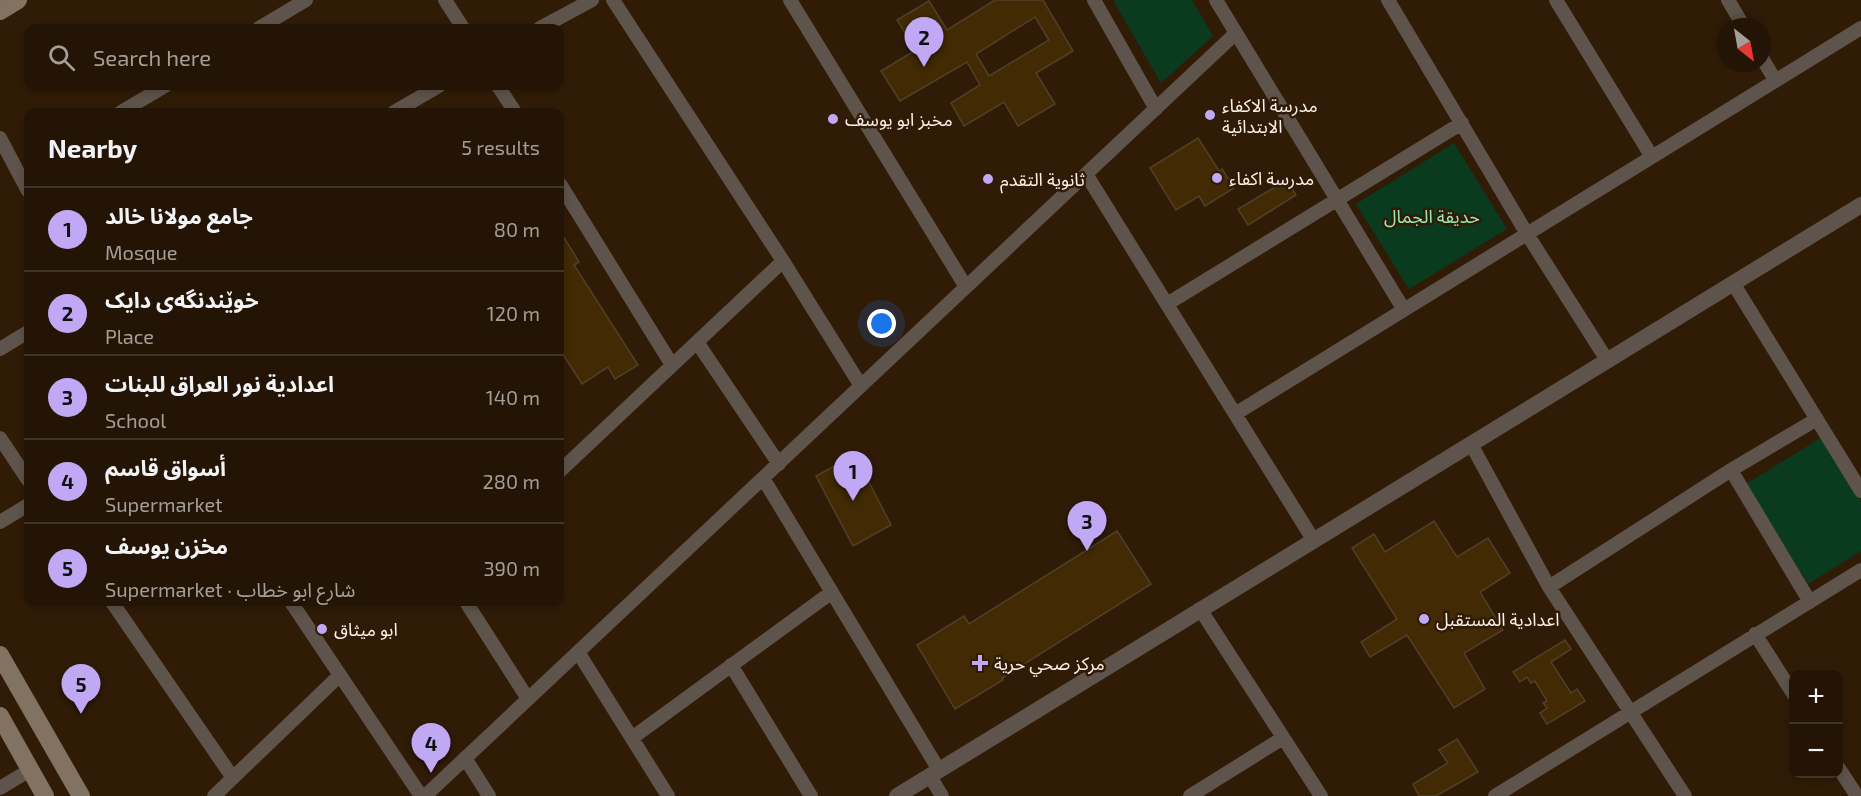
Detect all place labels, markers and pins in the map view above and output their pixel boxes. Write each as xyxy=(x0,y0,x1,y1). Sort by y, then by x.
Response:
pin: 2 xyxy=(904,17,944,67)
place label: مدرسة الاكفاء الابتدائية xyxy=(1222,94,1318,137)
place label: مخبز ابو يوسف xyxy=(845,108,953,131)
marker: مدرسة الاكفاء الابتدائية xyxy=(1203,108,1217,122)
marker: مخبز ابو يوسف xyxy=(826,112,840,126)
place label: مدرسة اكفاء xyxy=(1229,167,1314,190)
place label: ثانوية التقدم xyxy=(1000,168,1085,194)
marker: مدرسة اكفاء xyxy=(1210,171,1224,185)
marker: ثانوية التقدم xyxy=(981,172,995,186)
pin: 1 xyxy=(834,452,872,501)
pin: 3 xyxy=(1068,502,1106,551)
place label: اعدادية المستقبل xyxy=(1436,608,1560,631)
marker: اعدادية المستقبل xyxy=(1417,612,1431,626)
place label: ابو ميثاق xyxy=(334,618,398,641)
marker: ابو ميثاق xyxy=(315,622,329,636)
place label: مركز صحي حرية xyxy=(994,652,1105,677)
marker: مركز صحي حرية xyxy=(971,654,989,672)
pin: 5 xyxy=(62,664,100,714)
pin: 4 xyxy=(412,724,450,773)

